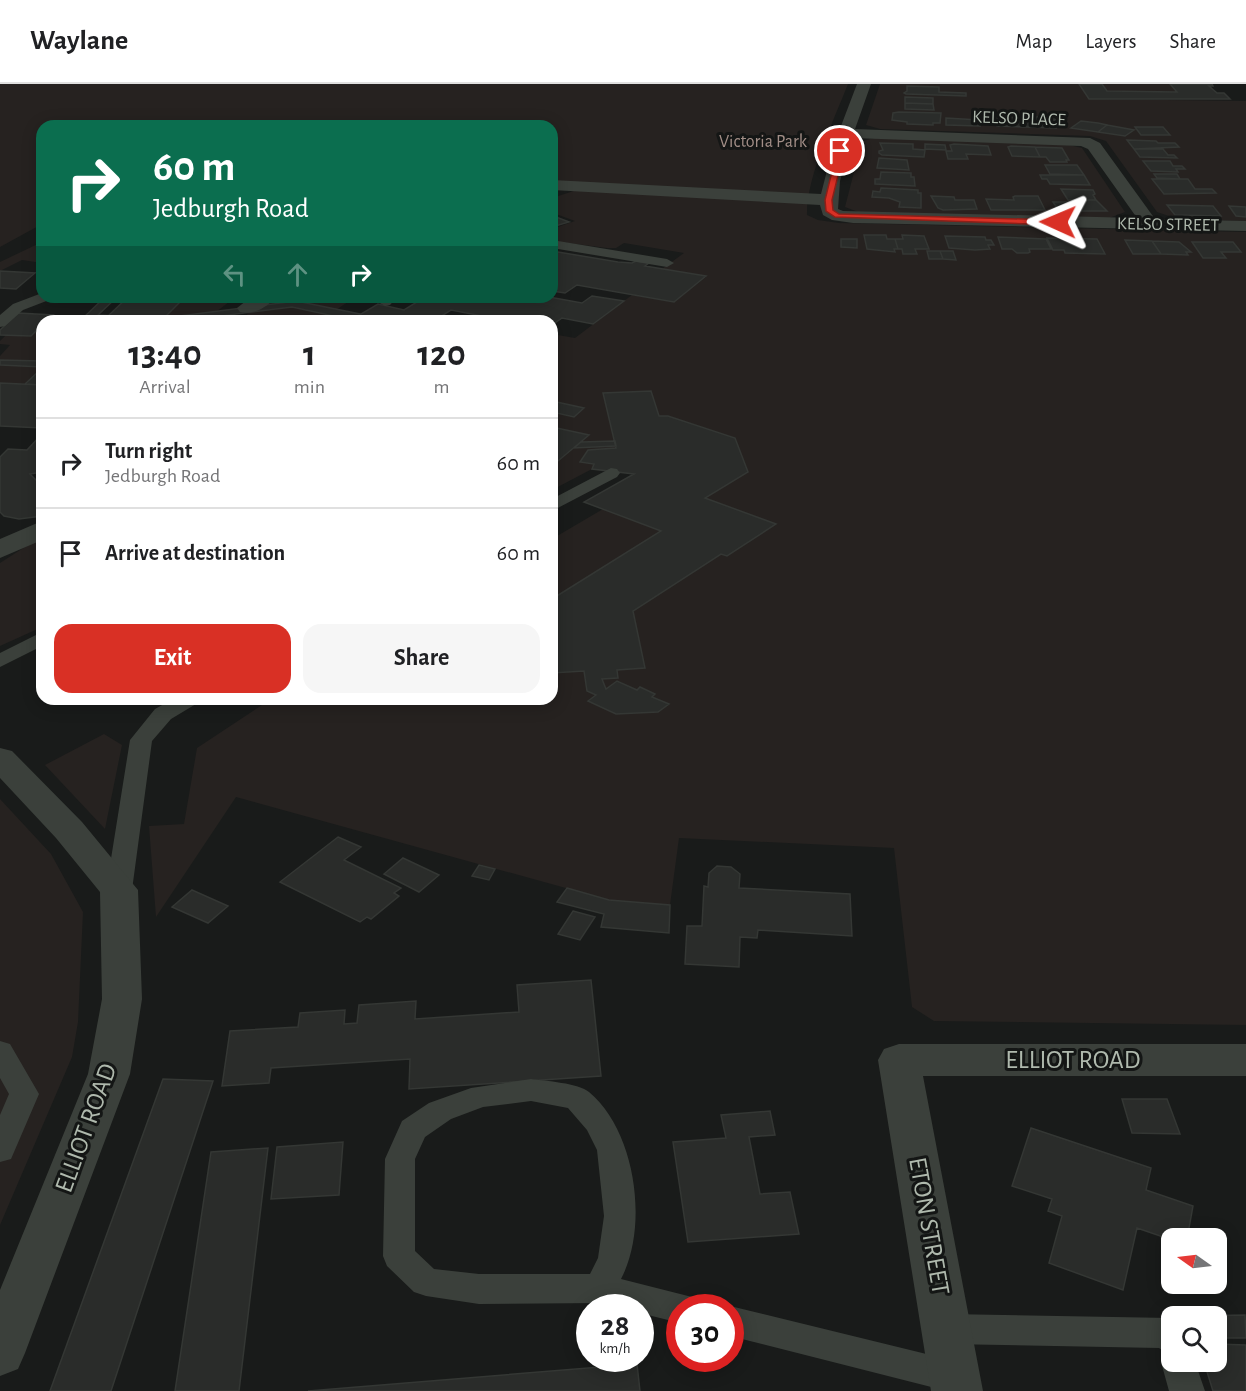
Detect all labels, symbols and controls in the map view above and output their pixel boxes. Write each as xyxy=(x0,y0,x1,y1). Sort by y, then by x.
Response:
text: Waylane xyxy=(30,27,128,55)
text: Map xyxy=(1016,31,1052,52)
text: Layers xyxy=(1085,31,1136,52)
text: Share xyxy=(1169,31,1216,52)
street label: KELSO PLACE xyxy=(972,108,1067,130)
pin xyxy=(814,125,865,176)
park label: Victoria Park xyxy=(719,133,808,151)
icon: arrive xyxy=(823,134,856,167)
icon: right xyxy=(54,144,132,222)
text: 60 m xyxy=(153,146,235,188)
position arrow xyxy=(1026,190,1090,254)
text: Jedburgh Road xyxy=(153,195,309,222)
street label: KELSO STREET xyxy=(1117,215,1219,235)
icon: left xyxy=(218,258,251,291)
icon: ahead xyxy=(281,258,314,291)
icon: right xyxy=(344,258,377,291)
text: 13:40 xyxy=(128,336,202,372)
text: 1 xyxy=(303,336,316,372)
text: 120 xyxy=(417,336,466,372)
text: Arrival xyxy=(139,377,191,397)
text: min xyxy=(294,377,325,397)
text: m xyxy=(433,377,449,397)
text: Turn right xyxy=(105,440,192,462)
icon: right xyxy=(54,447,87,480)
text: 60 m xyxy=(497,452,540,474)
text: Jedburgh Road xyxy=(105,466,220,486)
icon: arrive xyxy=(54,537,87,570)
text: Arrive at destination xyxy=(105,542,285,564)
text: 60 m xyxy=(497,542,540,564)
button: Exit xyxy=(54,624,291,693)
button: Share xyxy=(303,624,540,693)
street label: ELLIOT ROAD xyxy=(1005,1047,1141,1073)
street label: ELLIOT ROAD xyxy=(51,1060,121,1196)
street label: ETON STREET xyxy=(904,1155,954,1297)
north arrow xyxy=(1161,1228,1227,1294)
map controls xyxy=(1161,1228,1227,1372)
speed limit sign: 30 xyxy=(666,1294,744,1372)
button: search xyxy=(1161,1306,1227,1372)
text: 28 xyxy=(601,1311,629,1341)
text: km/h xyxy=(600,1341,630,1356)

